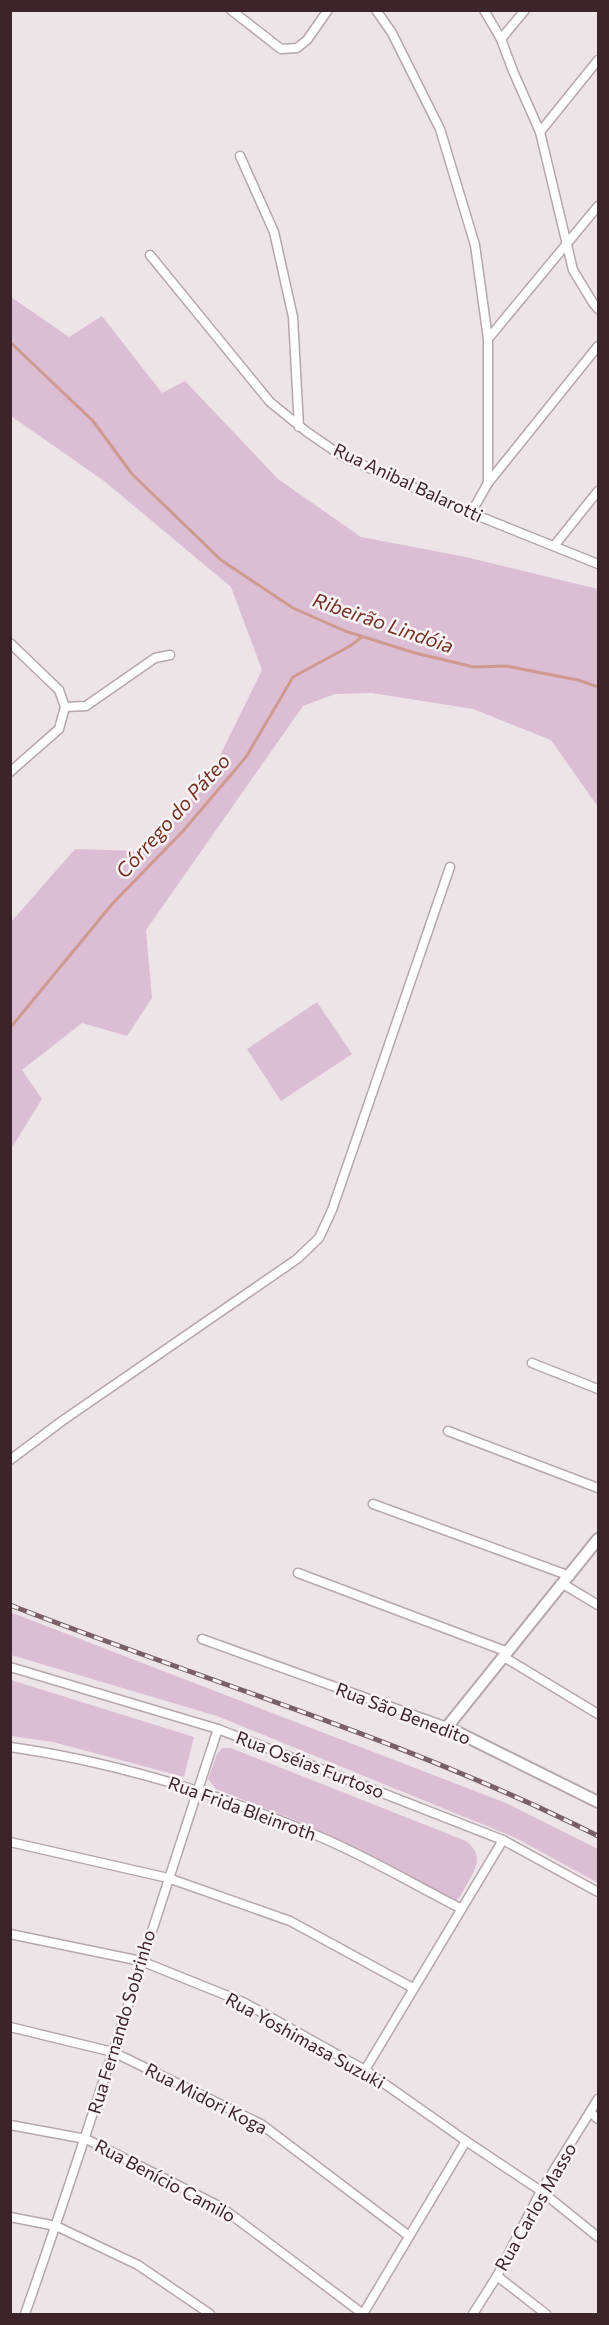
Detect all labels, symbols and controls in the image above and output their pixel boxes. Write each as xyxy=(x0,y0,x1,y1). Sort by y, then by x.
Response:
street label: Rua Anibal Balarotti xyxy=(330,438,487,526)
water label: Ribeirão Lindóia xyxy=(310,587,457,657)
water label: Córrego do Páteo xyxy=(110,748,234,882)
street label: Rua São Benedito xyxy=(333,1677,474,1749)
street label: Rua Oséias Furtoso xyxy=(233,1726,388,1802)
street label: Rua Frida Bleinroth xyxy=(165,1771,319,1845)
street label: Rua Fernando Sobrinho xyxy=(83,1927,160,2116)
street label: Rua Yoshimasa Suzuki xyxy=(222,1987,389,2093)
street label: Rua Midori Koga xyxy=(142,2058,271,2138)
street label: Rua Benício Camilo xyxy=(91,2134,240,2226)
street label: Rua Carlos Masso xyxy=(490,2139,581,2274)

